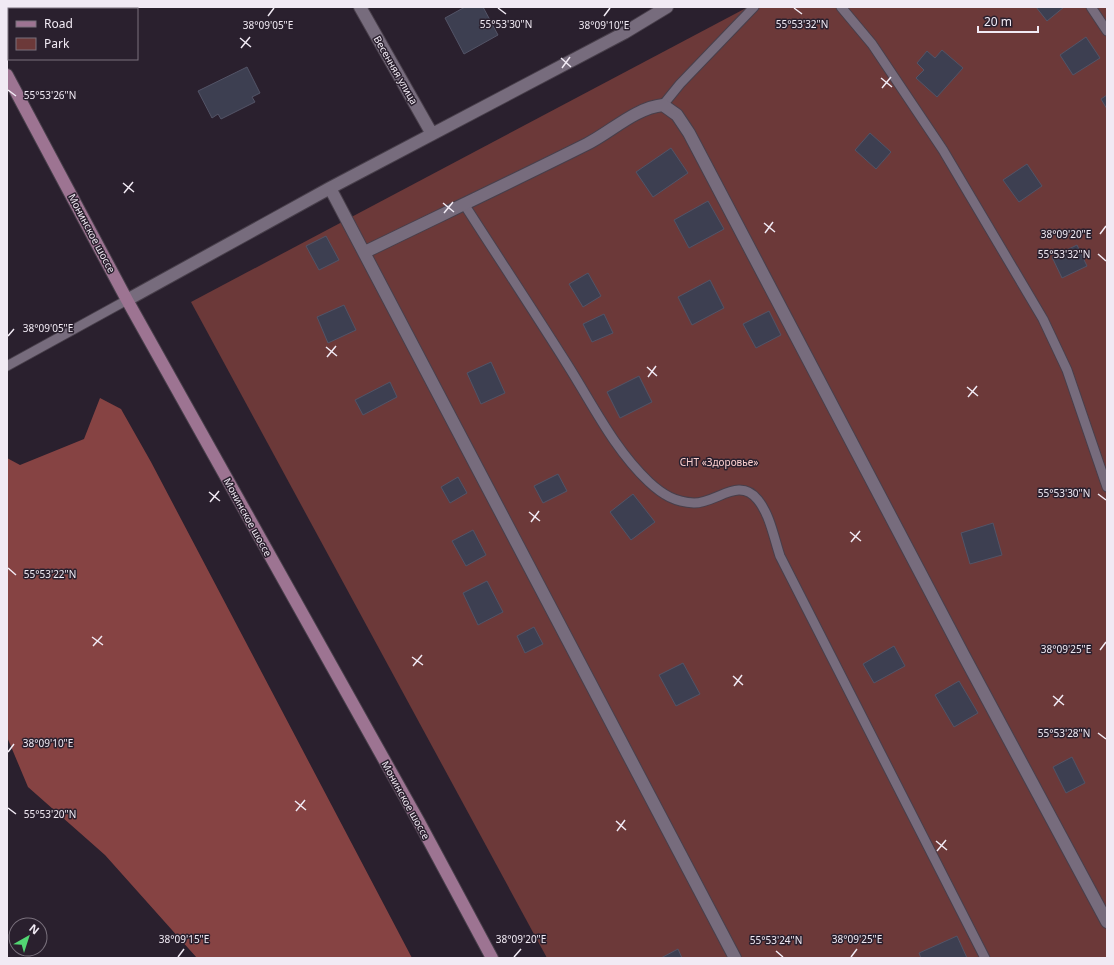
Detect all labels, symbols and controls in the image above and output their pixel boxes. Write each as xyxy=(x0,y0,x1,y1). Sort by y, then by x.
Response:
legend xyxy=(8,8,138,60)
scale bar xyxy=(978,8,1038,34)
text: 20 m xyxy=(984,13,1012,30)
text: Road xyxy=(44,15,73,32)
text: 55°53'30"N xyxy=(480,17,532,31)
text: 55°53'32"N xyxy=(776,17,828,31)
text: 38°09'05"E xyxy=(243,18,293,32)
text: 38°09'10"E xyxy=(579,18,629,32)
street label: Весенняя улица xyxy=(371,33,421,107)
text: Park xyxy=(44,35,70,52)
text: 55°53'26"N xyxy=(24,88,76,102)
street label: Монинское шоссе xyxy=(65,191,119,275)
text: 38°09'20"E xyxy=(1041,227,1091,241)
text: 55°53'32"N xyxy=(1038,247,1090,261)
text: 38°09'05"E xyxy=(23,321,73,335)
park label: СНТ «Здоровье» xyxy=(680,455,758,469)
street label: Монинское шоссе xyxy=(221,475,276,559)
text: 55°53'30"N xyxy=(1038,486,1090,500)
text: 55°53'22"N xyxy=(24,567,76,581)
text: 38°09'25"E xyxy=(1041,642,1091,656)
text: 55°53'28"N xyxy=(1038,726,1090,740)
text: 38°09'10"E xyxy=(23,736,73,750)
street label: Монинское шоссе xyxy=(379,758,434,842)
text: 55°53'20"N xyxy=(24,807,76,821)
north arrow xyxy=(8,917,48,957)
text: N xyxy=(26,920,43,937)
text: 38°09'15"E xyxy=(159,932,209,946)
text: 38°09'20"E xyxy=(496,932,546,946)
text: 38°09'25"E xyxy=(832,932,882,946)
text: 55°53'24"N xyxy=(750,933,802,947)

